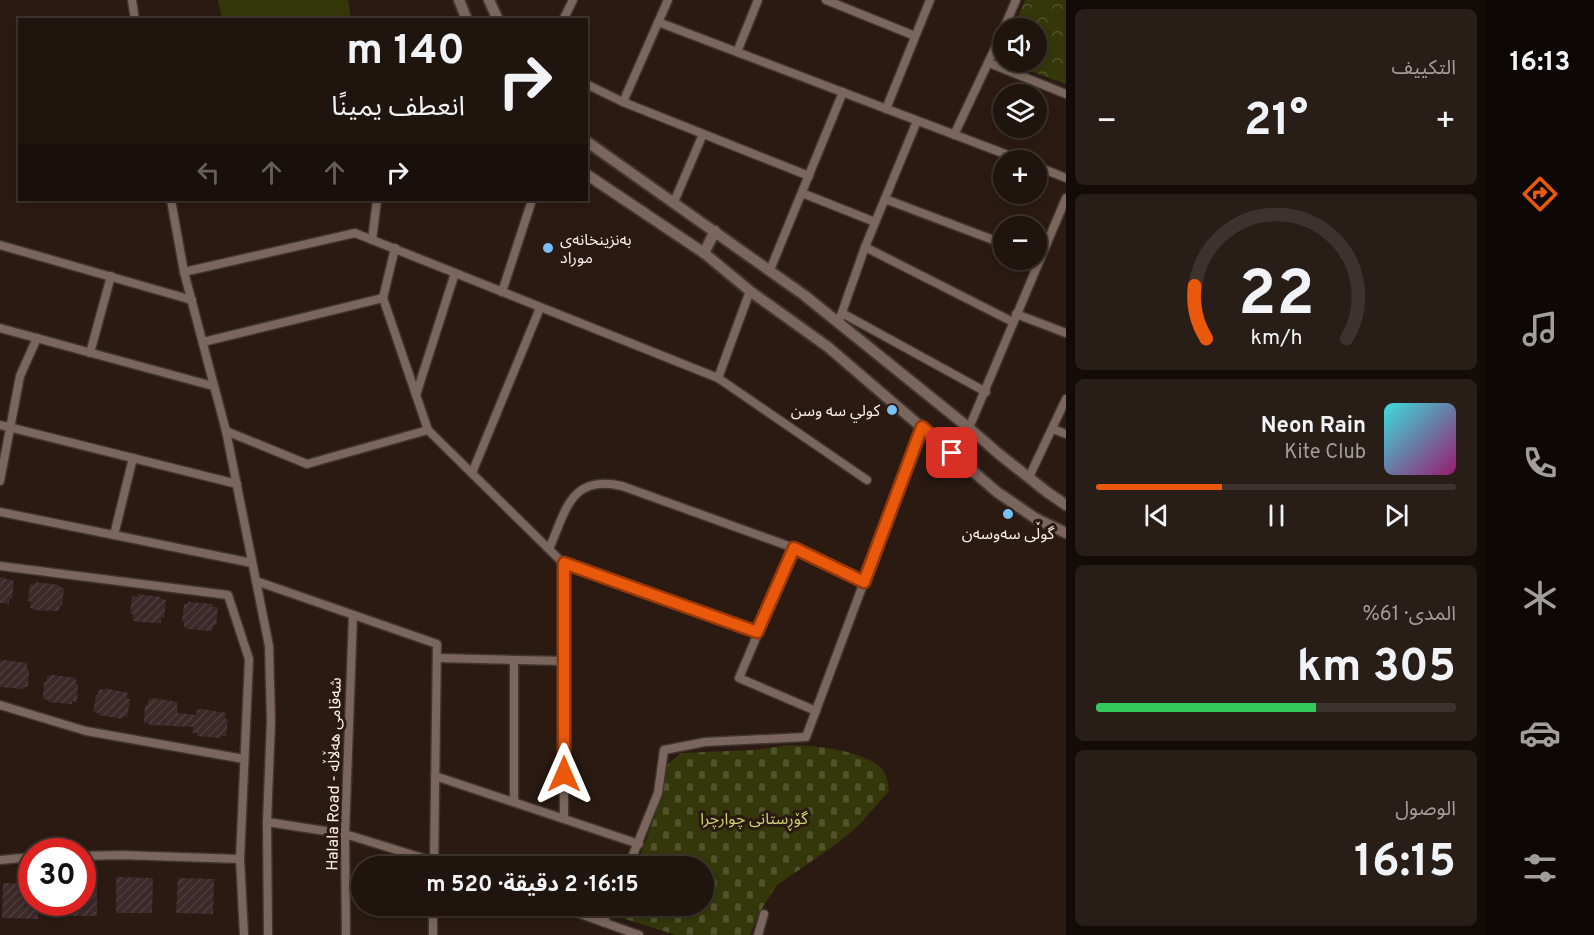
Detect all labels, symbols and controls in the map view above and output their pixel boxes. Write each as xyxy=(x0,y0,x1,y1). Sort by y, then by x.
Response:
map controls xyxy=(993,18,1047,270)
button: sound xyxy=(993,18,1047,72)
text: 140 m xyxy=(346,26,465,79)
icon: right xyxy=(486,42,564,120)
text: 16:13 xyxy=(1510,46,1570,80)
text: التكييف xyxy=(1392,56,1456,82)
button: layers xyxy=(993,84,1047,138)
text: انعطف يمينًا xyxy=(331,91,465,125)
text: 21° xyxy=(1244,94,1308,151)
text: − xyxy=(1096,102,1117,144)
text: + xyxy=(1435,102,1456,144)
button: + xyxy=(993,150,1047,204)
icon: left xyxy=(192,156,225,189)
icon: ahead xyxy=(255,156,288,189)
icon: ahead xyxy=(318,156,351,189)
icon: right xyxy=(381,156,414,189)
icon: directions xyxy=(1519,173,1561,215)
button: − xyxy=(993,216,1047,270)
place label: بەنزینخانەی موراد xyxy=(560,231,632,269)
marker: بەنزینخانەی موراد xyxy=(541,241,555,255)
text: 22 xyxy=(1238,258,1314,337)
icon: music xyxy=(1519,308,1561,350)
text: km/h xyxy=(1250,326,1302,353)
place label: كولي سه وسن xyxy=(791,402,880,423)
marker: كولي سه وسن xyxy=(885,403,899,417)
text: Neon Rain xyxy=(1261,413,1366,440)
pin xyxy=(926,427,977,478)
icon: arrive xyxy=(935,436,968,469)
text: Kite Club xyxy=(1284,440,1366,466)
icon: phone xyxy=(1519,442,1561,484)
icon: previous xyxy=(1140,499,1173,532)
icon: pause xyxy=(1260,499,1293,532)
icon: next xyxy=(1380,499,1413,532)
marker: گوڵی سەوسەن xyxy=(1001,507,1015,521)
place label: گوڵی سەوسەن xyxy=(962,521,1055,545)
icon: climate xyxy=(1519,577,1561,619)
text: المدى · 61% xyxy=(1362,602,1456,628)
text: 305 km xyxy=(1297,640,1456,697)
street label: Halala Road - شەقامی هەڵاڵە xyxy=(320,677,347,871)
icon: car xyxy=(1519,712,1561,754)
position arrow xyxy=(532,742,596,806)
text: الوصول xyxy=(1395,797,1456,823)
park label: گۆڕستانی چوارچرا xyxy=(700,810,808,832)
text: 16:15 xyxy=(1354,835,1456,892)
speed limit sign: 30 xyxy=(18,838,96,916)
icon: filters xyxy=(1519,847,1561,889)
text: 16:15 · 2 دقيقة · 520 m xyxy=(426,872,639,899)

